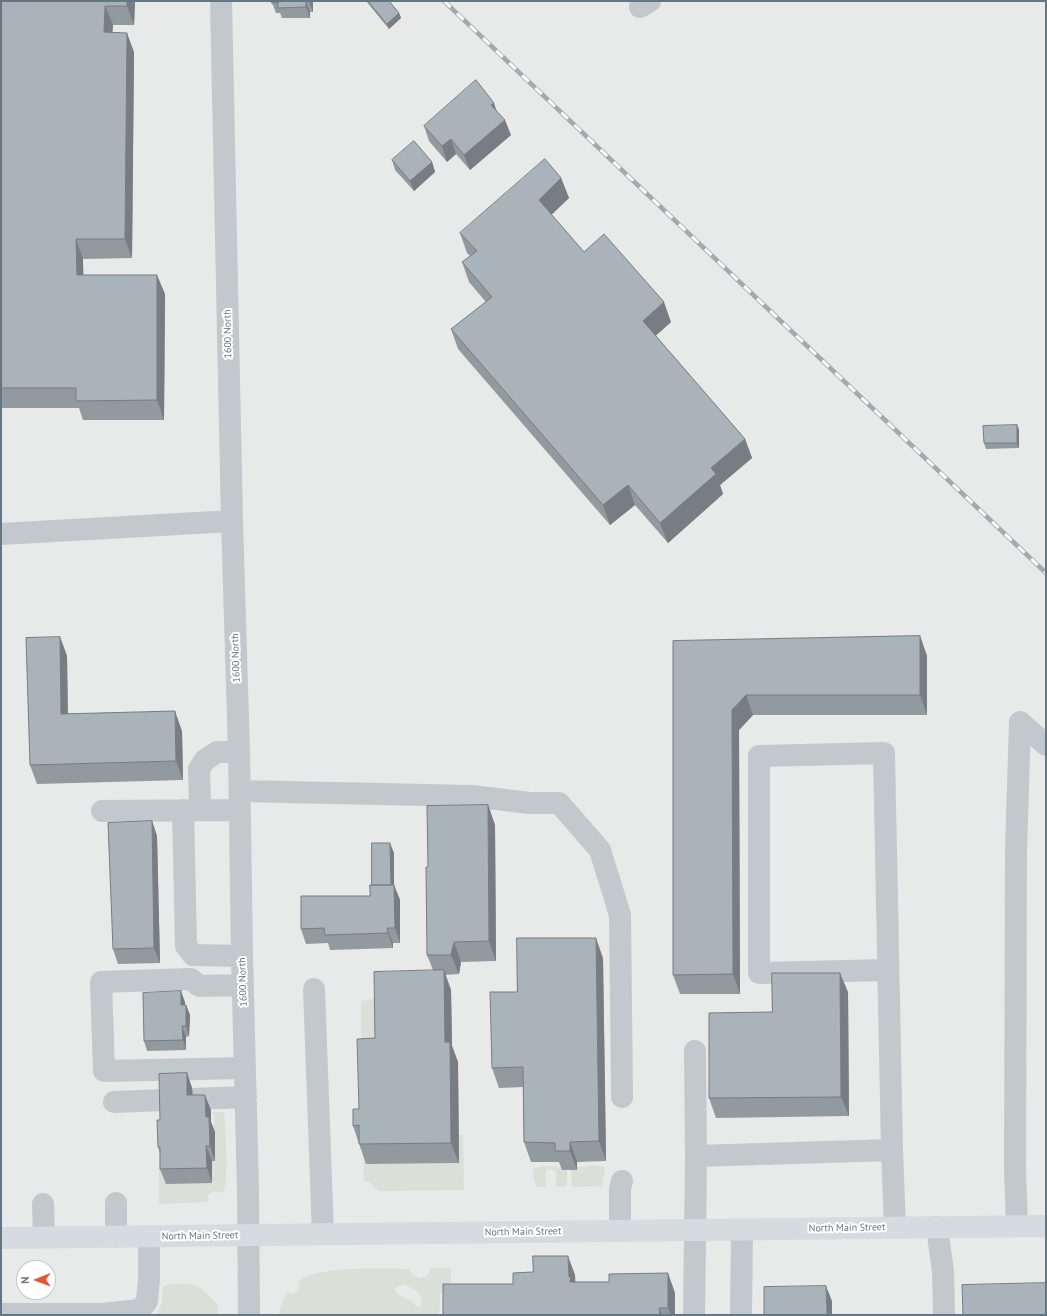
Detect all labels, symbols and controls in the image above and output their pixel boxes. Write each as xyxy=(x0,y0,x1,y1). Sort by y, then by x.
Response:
street label: 1600 North xyxy=(222,309,234,359)
street label: 1600 North xyxy=(229,633,243,683)
street label: 1600 North xyxy=(236,957,250,1007)
street label: North Main Street xyxy=(809,1221,885,1235)
street label: North Main Street xyxy=(485,1225,561,1239)
street label: North Main Street xyxy=(162,1229,238,1243)
north arrow xyxy=(16,1260,56,1300)
text: N xyxy=(18,1276,32,1284)

